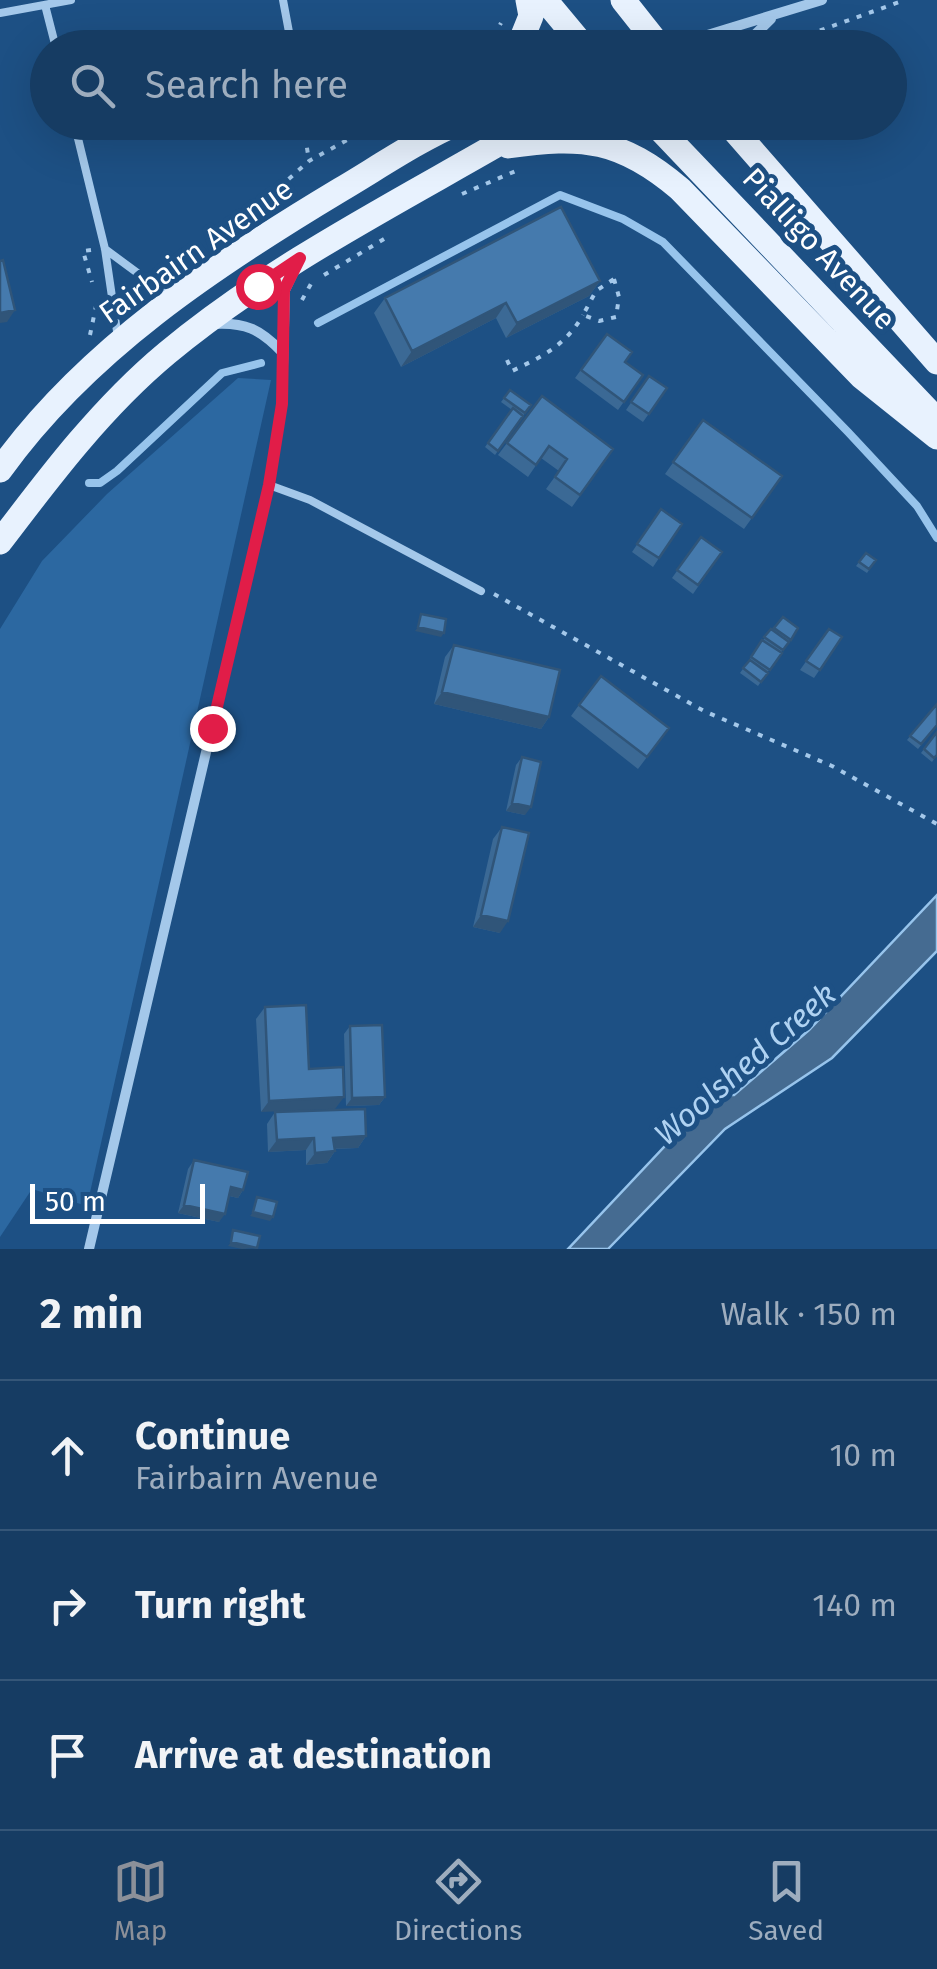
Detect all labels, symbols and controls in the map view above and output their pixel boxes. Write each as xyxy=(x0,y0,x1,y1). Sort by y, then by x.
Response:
search box xyxy=(30,30,907,140)
icon: search xyxy=(65,58,120,113)
text: Search here xyxy=(145,62,348,108)
street label: Pialligo Avenue xyxy=(735,161,903,337)
street label: Fairbairn Avenue xyxy=(92,171,300,331)
route start xyxy=(236,264,282,310)
route end xyxy=(190,706,236,752)
water label: Woolshed Creek xyxy=(647,975,843,1153)
scale bar xyxy=(30,1179,205,1224)
text: 50 m xyxy=(45,1185,106,1218)
text: 2 min xyxy=(40,1289,143,1339)
text: Walk · 150 m xyxy=(720,1295,897,1333)
text: Continue xyxy=(135,1413,290,1459)
icon: ahead xyxy=(40,1428,95,1483)
text: 10 m xyxy=(829,1436,897,1474)
text: Fairbairn Avenue xyxy=(135,1459,379,1497)
icon: right xyxy=(40,1578,95,1633)
text: Turn right xyxy=(135,1582,305,1628)
text: 140 m xyxy=(812,1586,897,1624)
icon: arrive xyxy=(40,1728,95,1783)
text: Arrive at destination xyxy=(135,1732,492,1778)
tab: Map xyxy=(113,1854,168,1947)
tab: Directions xyxy=(394,1854,522,1947)
tab: Saved xyxy=(748,1854,824,1947)

